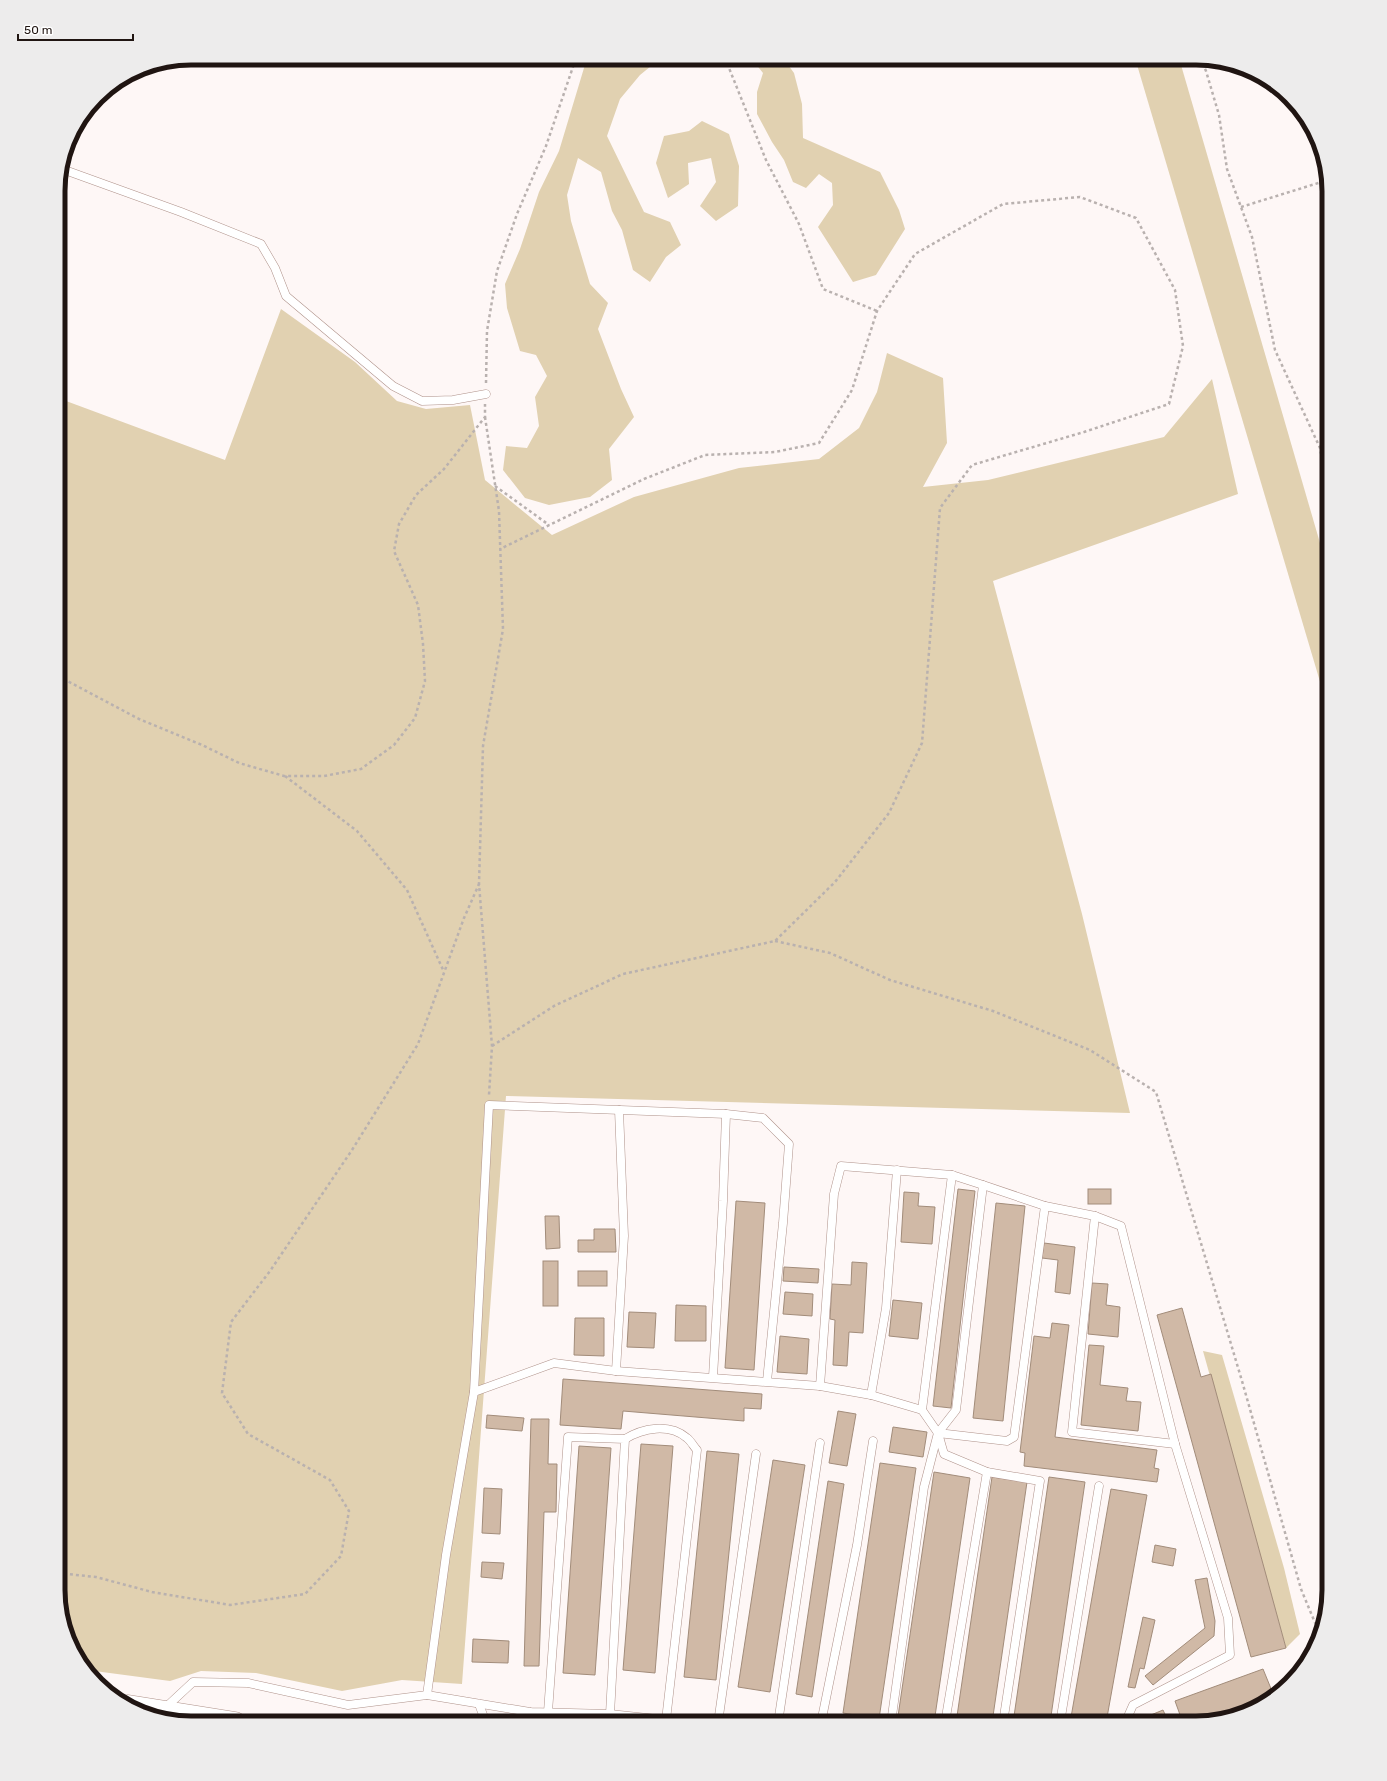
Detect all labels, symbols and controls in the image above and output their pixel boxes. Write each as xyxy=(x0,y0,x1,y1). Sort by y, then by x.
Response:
scale bar xyxy=(18,16,133,42)
text: 50 m xyxy=(24,23,52,37)

